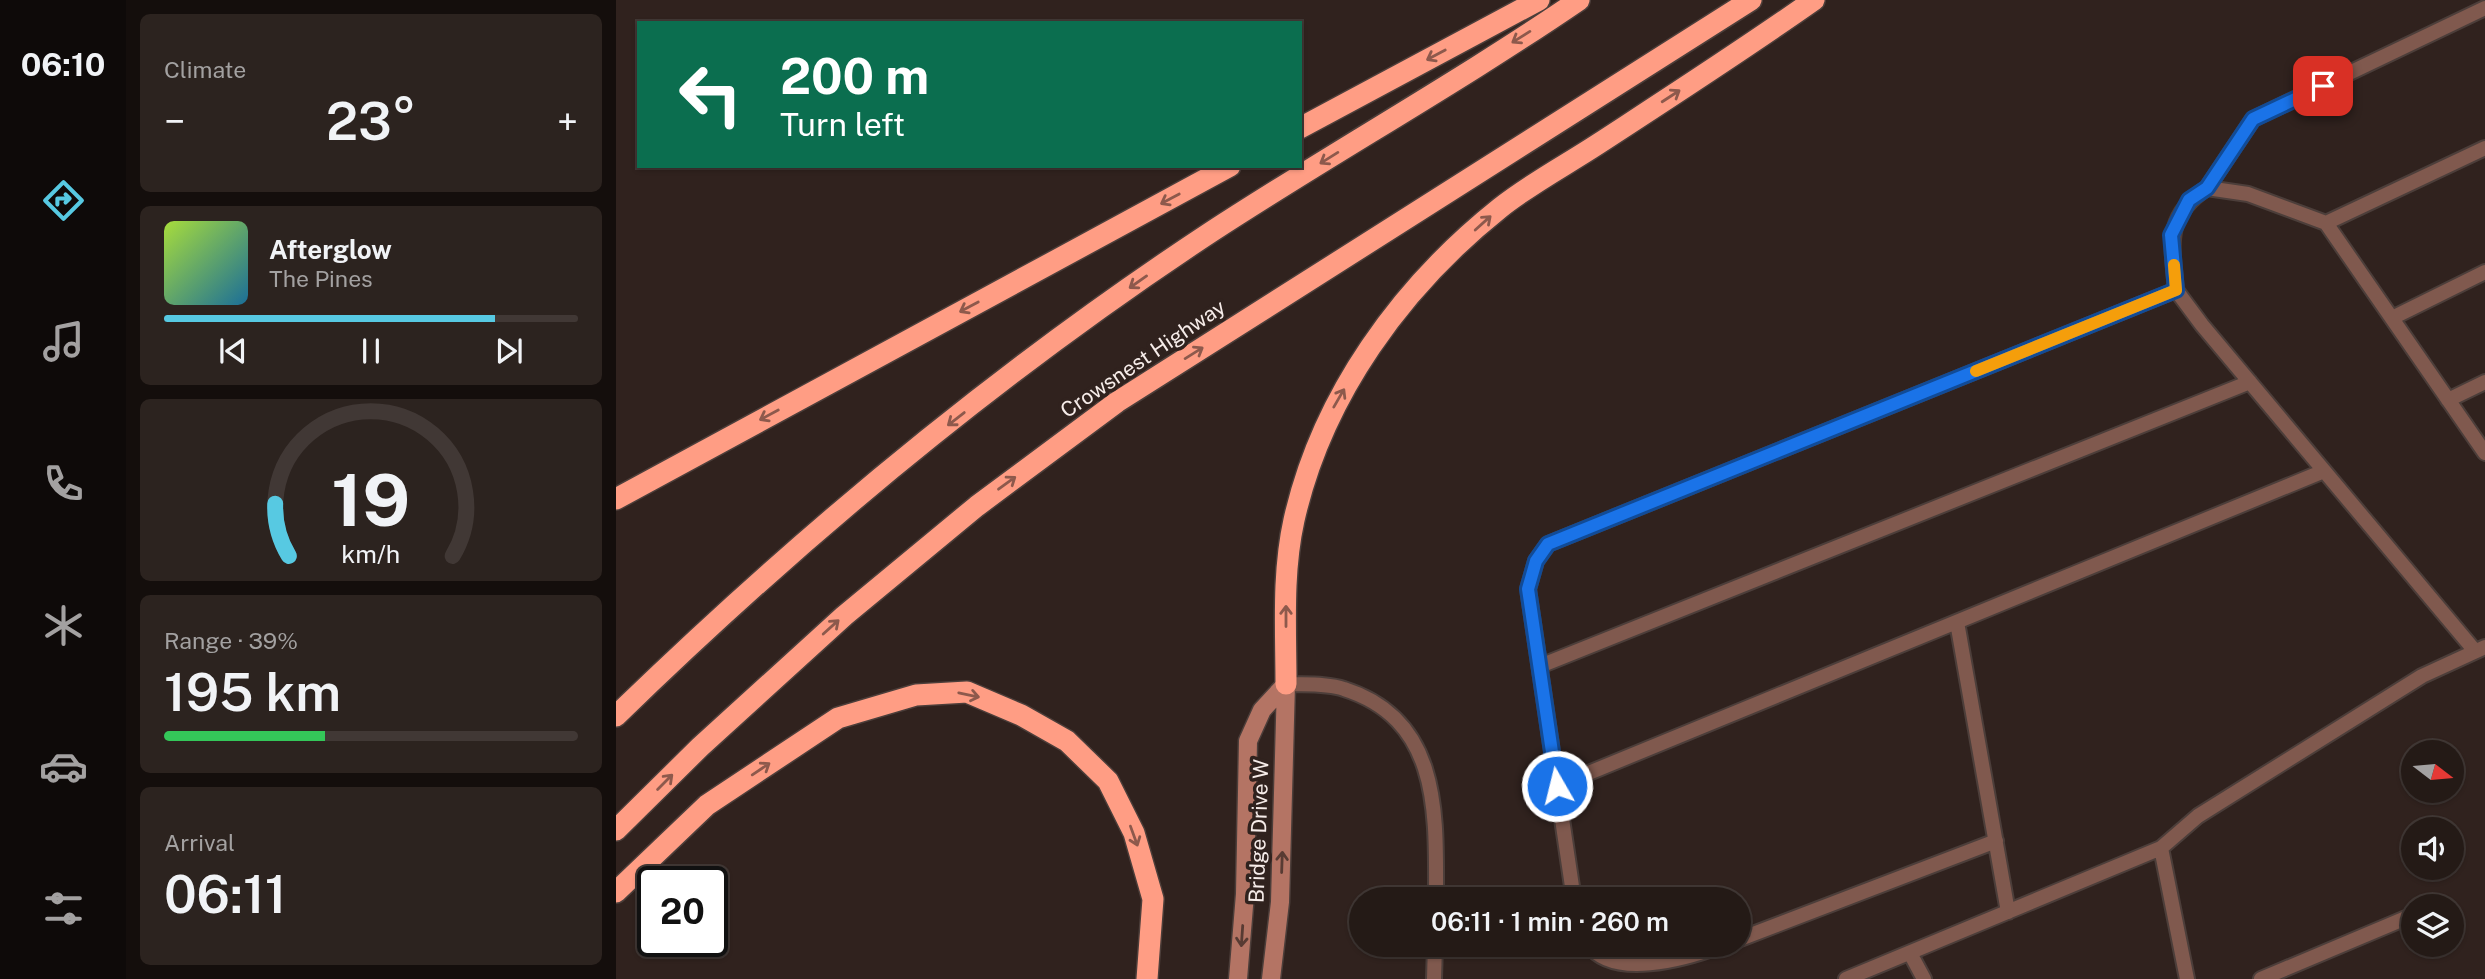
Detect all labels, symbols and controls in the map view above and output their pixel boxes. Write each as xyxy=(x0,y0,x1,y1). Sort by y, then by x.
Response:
one-way arrow xyxy=(1512,30,1532,44)
text: 06:10 xyxy=(21,46,105,83)
text: 200 m xyxy=(780,47,929,105)
icon: left xyxy=(665,49,756,140)
one-way arrow xyxy=(1426,49,1447,63)
text: Climate xyxy=(164,56,246,83)
pin xyxy=(2293,56,2353,116)
icon: arrive xyxy=(2304,67,2342,105)
one-way arrow xyxy=(1661,89,1681,103)
text: 23° xyxy=(326,91,416,152)
text: − xyxy=(164,99,185,144)
text: + xyxy=(557,99,578,144)
text: Turn left xyxy=(780,106,905,143)
one-way arrow xyxy=(1319,151,1339,165)
icon: directions xyxy=(39,176,88,225)
one-way arrow xyxy=(1160,192,1180,206)
one-way arrow xyxy=(1474,215,1491,232)
text: Afterglow xyxy=(269,234,392,265)
text: The Pines xyxy=(269,265,373,292)
one-way arrow xyxy=(1129,275,1148,289)
street label: Crowsnest Highway xyxy=(1056,294,1230,423)
one-way arrow xyxy=(960,300,980,314)
icon: music xyxy=(39,317,88,366)
icon: previous xyxy=(214,332,252,370)
icon: pause xyxy=(352,332,390,370)
icon: next xyxy=(490,332,528,370)
one-way arrow xyxy=(1184,346,1203,361)
one-way arrow xyxy=(1332,388,1346,408)
one-way arrow xyxy=(760,408,780,422)
one-way arrow xyxy=(948,411,966,426)
text: 19 xyxy=(331,457,411,542)
icon: phone xyxy=(39,459,88,508)
one-way arrow xyxy=(998,476,1016,491)
text: km/h xyxy=(342,538,400,568)
icon: climate xyxy=(39,601,88,650)
one-way arrow xyxy=(1279,605,1292,628)
one-way arrow xyxy=(822,619,839,636)
text: Range · 39% xyxy=(164,627,298,654)
text: 195 km xyxy=(164,662,341,723)
one-way arrow xyxy=(957,689,979,702)
north arrow xyxy=(2401,740,2464,803)
map controls xyxy=(2401,740,2464,957)
icon: car xyxy=(39,742,88,791)
position arrow xyxy=(1520,749,1594,823)
street label: Bridge Drive W xyxy=(1243,758,1274,904)
one-way arrow xyxy=(750,762,770,776)
one-way arrow xyxy=(656,774,673,791)
button: sound xyxy=(2401,817,2464,880)
one-way arrow xyxy=(1129,824,1141,846)
text: Arrival xyxy=(164,829,235,856)
one-way arrow xyxy=(1275,851,1288,874)
text: 06:11 xyxy=(164,864,286,925)
speed limit sign: 20 xyxy=(637,866,728,957)
icon: filters xyxy=(39,884,88,933)
button: layers xyxy=(2401,894,2464,957)
text: 06:11 · 1 min · 260 m xyxy=(1431,906,1669,937)
one-way arrow xyxy=(1235,924,1248,947)

